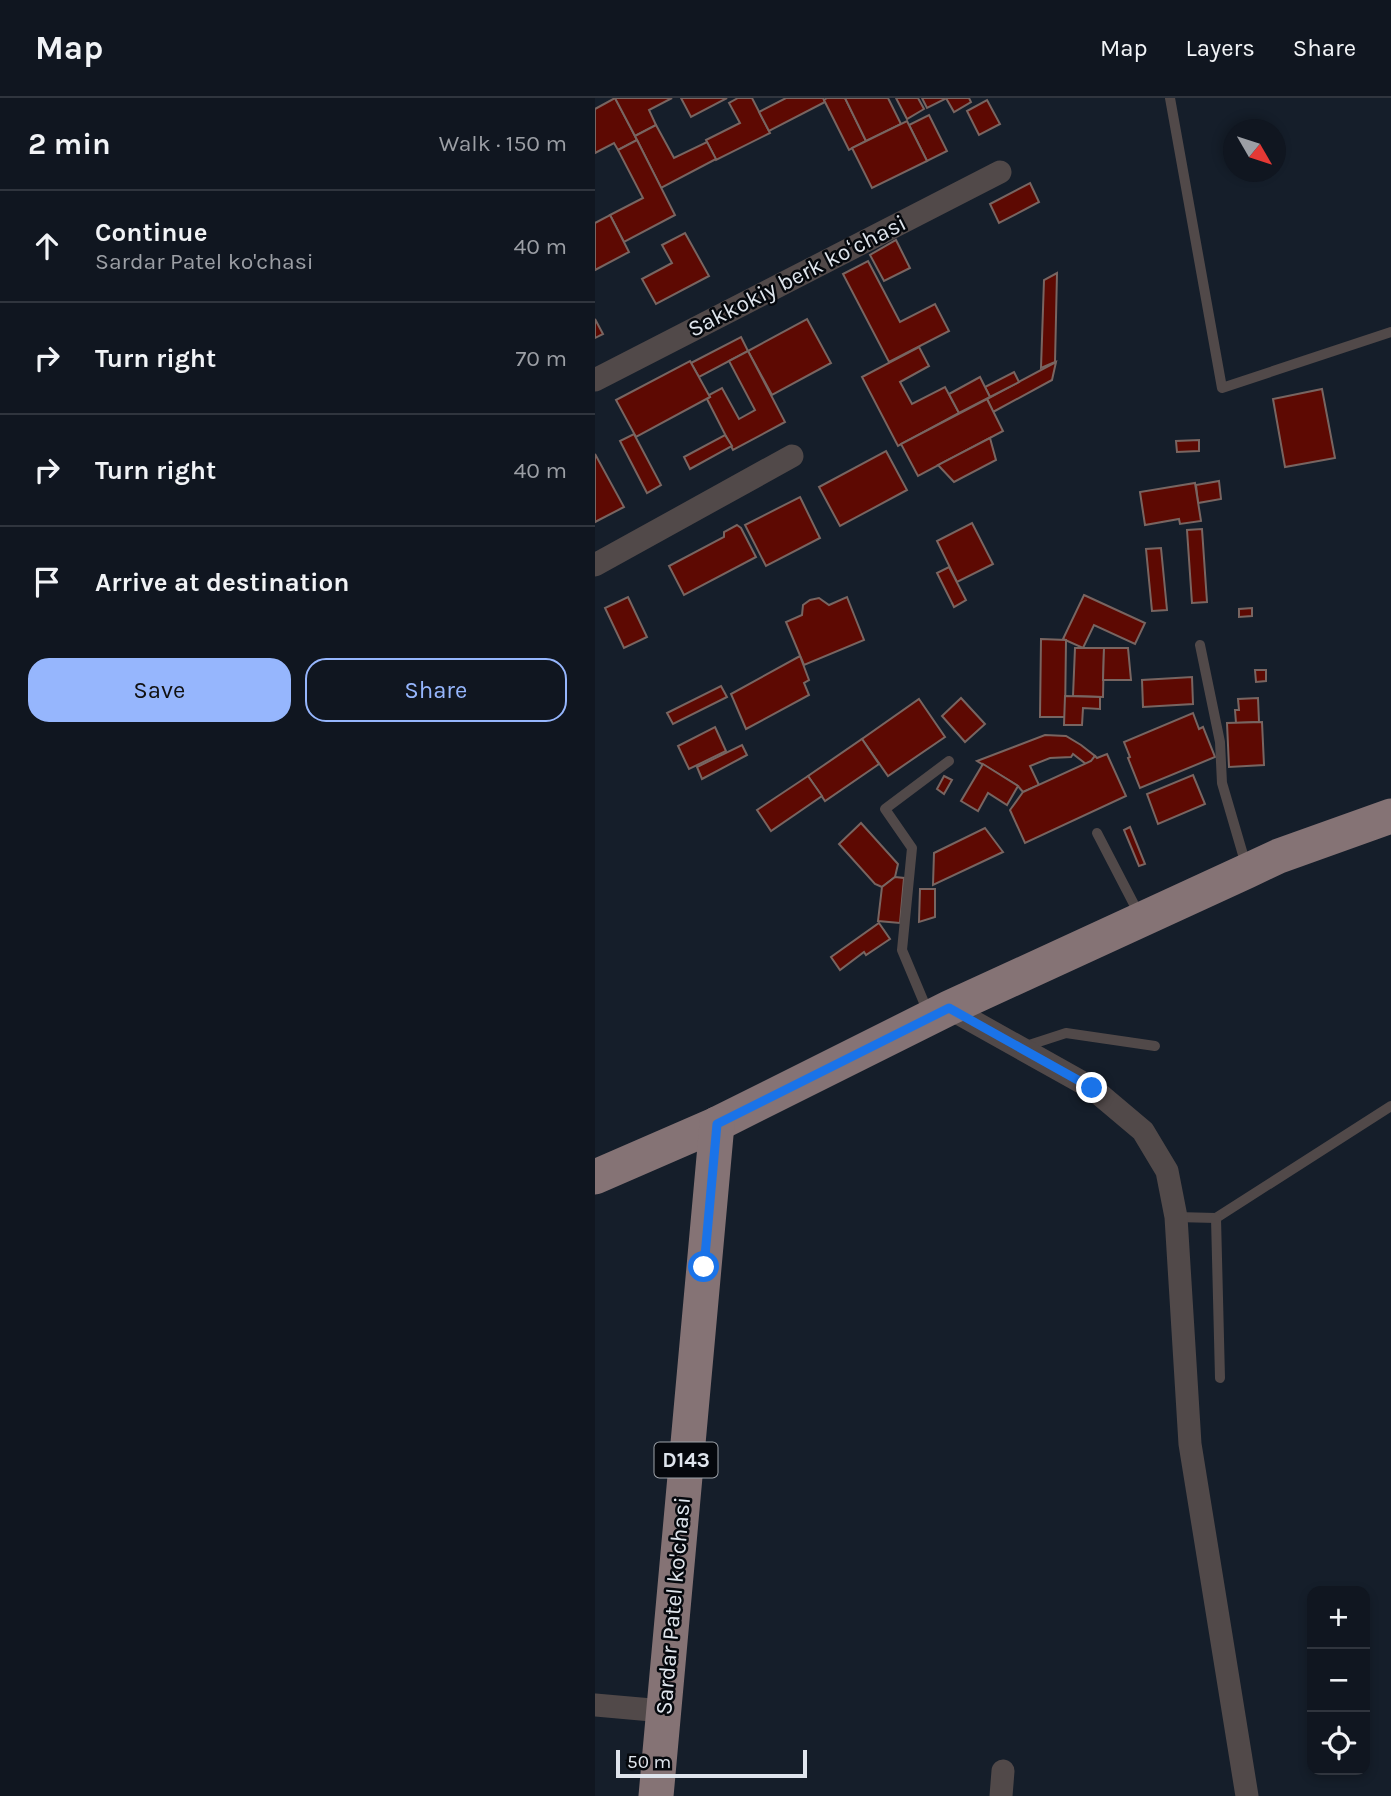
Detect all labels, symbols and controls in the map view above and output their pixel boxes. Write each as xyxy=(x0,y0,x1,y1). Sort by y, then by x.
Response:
text: Map xyxy=(35,29,103,67)
text: Map xyxy=(1100,34,1148,62)
text: Layers xyxy=(1186,34,1255,62)
text: Share xyxy=(1293,34,1356,62)
north arrow xyxy=(1223,119,1286,182)
text: 2 min xyxy=(28,126,111,162)
text: Walk · 150 m xyxy=(439,130,567,157)
street label: Sakkokiy berk koʻchasi xyxy=(683,209,911,343)
text: Continue xyxy=(95,217,207,248)
icon: ahead xyxy=(28,227,66,265)
text: 40 m xyxy=(514,233,567,260)
text: Sardar Patel ko'chasi xyxy=(95,248,314,275)
icon: right xyxy=(28,339,66,377)
text: Turn right xyxy=(95,343,216,374)
text: 70 m xyxy=(516,345,567,372)
icon: right xyxy=(28,451,66,489)
text: Turn right xyxy=(95,455,216,486)
text: 40 m xyxy=(514,457,567,484)
icon: arrive xyxy=(28,563,66,601)
text: Arrive at destination xyxy=(95,567,349,598)
button: Save xyxy=(28,658,291,722)
button: Share xyxy=(305,658,567,722)
route end xyxy=(1076,1072,1107,1103)
route start xyxy=(688,1251,719,1282)
road number: D143 xyxy=(655,1442,717,1478)
street label: Sardar Patel ko'chasi xyxy=(650,1496,696,1716)
map controls xyxy=(1307,1586,1370,1775)
button: + xyxy=(1307,1586,1370,1649)
button: − xyxy=(1307,1649,1370,1712)
button: locate xyxy=(1307,1712,1370,1775)
scale bar xyxy=(616,1747,807,1779)
text: 50 m xyxy=(627,1751,671,1773)

